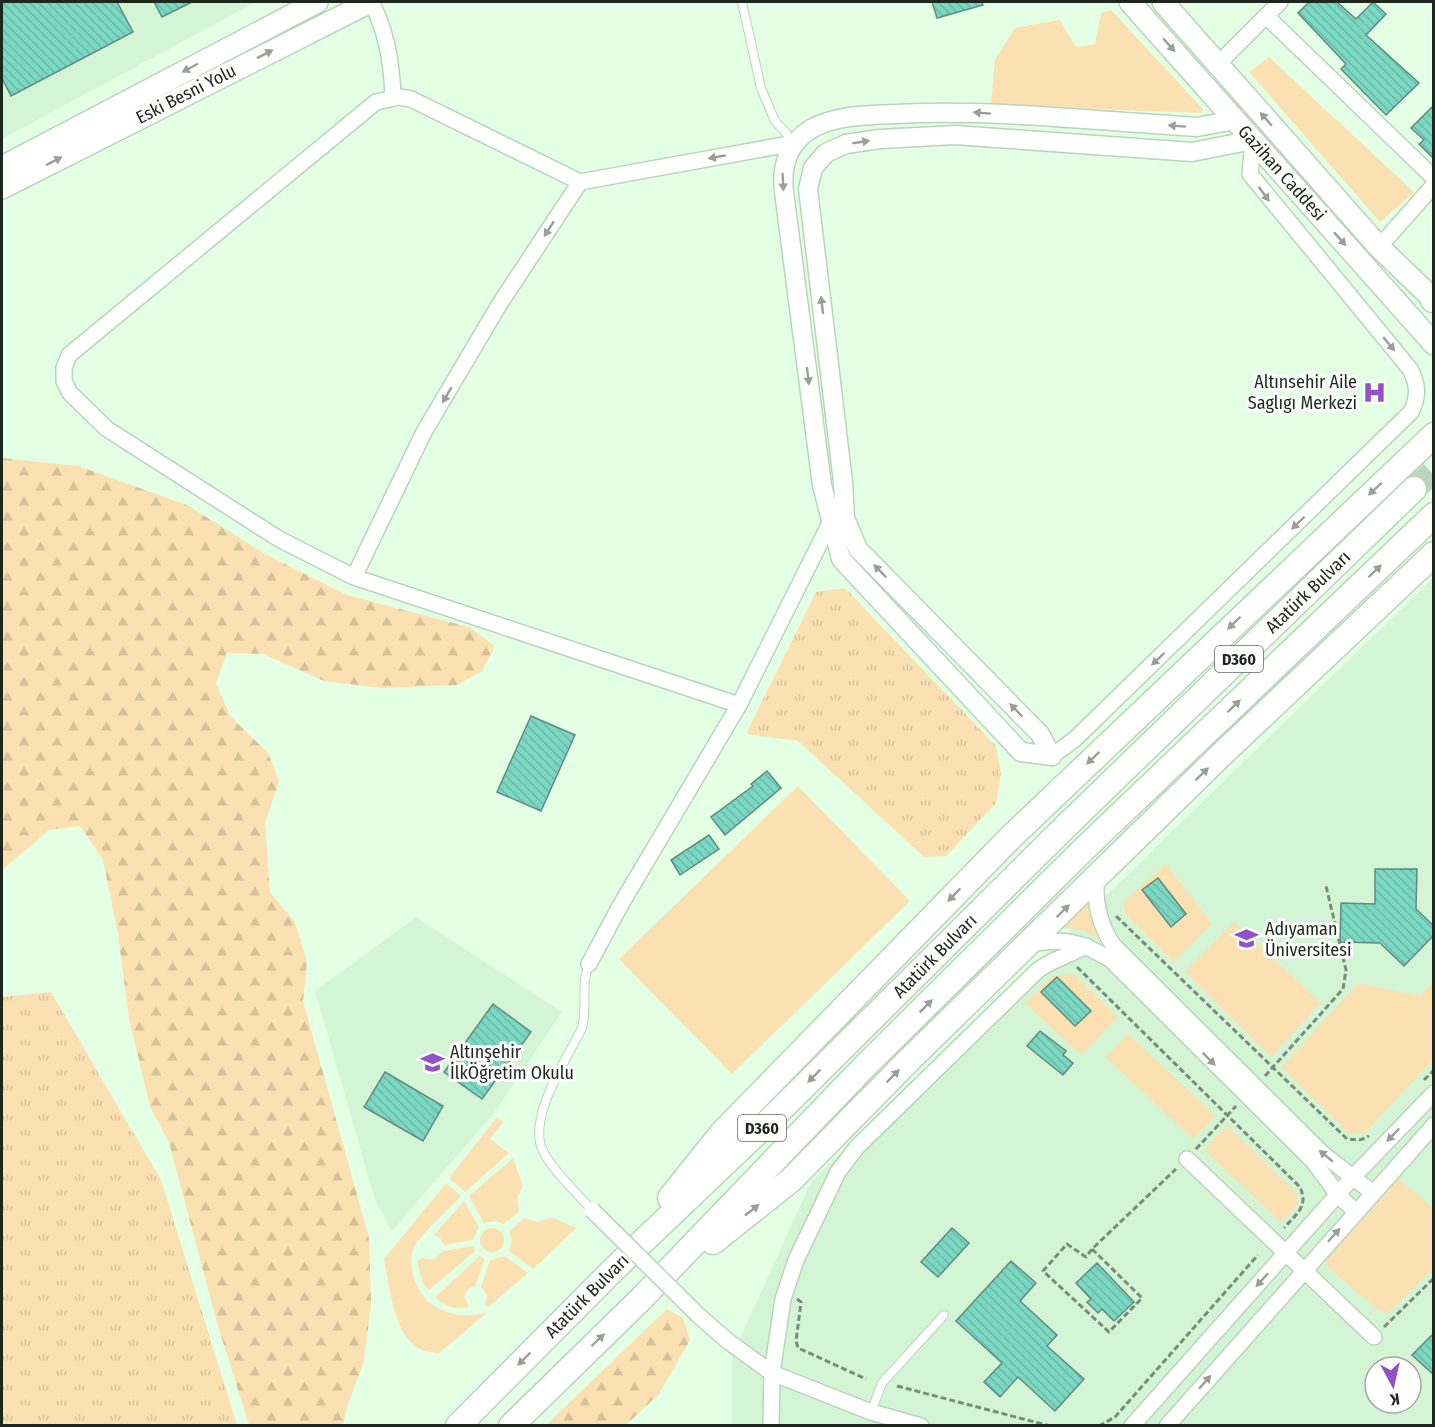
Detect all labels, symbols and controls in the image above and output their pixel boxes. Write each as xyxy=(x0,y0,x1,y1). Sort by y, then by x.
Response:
one-way arrow xyxy=(1162,38,1176,53)
one-way arrow xyxy=(257,50,274,59)
street label: Eski Besni Yolu xyxy=(132,59,240,129)
one-way arrow xyxy=(182,63,199,73)
one-way arrow xyxy=(973,108,992,118)
one-way arrow xyxy=(1260,112,1273,127)
one-way arrow xyxy=(1167,121,1186,130)
street label: Gazihan Caddesi xyxy=(1233,121,1331,225)
one-way arrow xyxy=(851,137,870,146)
one-way arrow xyxy=(707,153,726,162)
one-way arrow xyxy=(45,156,62,166)
one-way arrow xyxy=(779,173,788,192)
one-way arrow xyxy=(1258,186,1270,202)
one-way arrow xyxy=(544,221,555,237)
one-way arrow xyxy=(1333,231,1347,246)
one-way arrow xyxy=(817,295,826,314)
one-way arrow xyxy=(1382,336,1395,351)
one-way arrow xyxy=(803,366,812,385)
place label: Altınsehir Aile Saglıgı Merkezi xyxy=(1248,371,1357,414)
hospital icon: Altınsehir Aile Saglıgı Merkezi xyxy=(1362,379,1388,405)
one-way arrow xyxy=(441,387,452,403)
one-way arrow xyxy=(1368,482,1383,496)
one-way arrow xyxy=(1292,516,1306,530)
street label: Atatürk Bulvarı xyxy=(1261,546,1355,638)
one-way arrow xyxy=(873,564,887,578)
one-way arrow xyxy=(1367,565,1381,579)
one-way arrow xyxy=(1227,615,1241,629)
road number: D360 xyxy=(1215,646,1263,672)
one-way arrow xyxy=(1152,651,1166,665)
one-way arrow xyxy=(1226,699,1241,713)
one-way arrow xyxy=(1010,704,1024,718)
one-way arrow xyxy=(1086,751,1101,765)
one-way arrow xyxy=(1195,767,1210,781)
one-way arrow xyxy=(948,887,962,901)
one-way arrow xyxy=(1055,904,1069,918)
street label: Atatürk Bulvarı xyxy=(889,910,981,1002)
place label: Adıyaman Üniversitesi xyxy=(1265,918,1351,961)
school or university icon: Adıyaman Üniversitesi xyxy=(1234,926,1260,952)
one-way arrow xyxy=(918,1000,932,1014)
place label: Altınşehir İlkÖğretim Okulu xyxy=(450,1041,574,1084)
school or university icon: Altınşehir İlkÖğretim Okulu xyxy=(419,1049,445,1075)
one-way arrow xyxy=(1202,1052,1216,1067)
one-way arrow xyxy=(807,1069,821,1083)
one-way arrow xyxy=(886,1070,900,1084)
road number: D360 xyxy=(738,1115,786,1141)
one-way arrow xyxy=(1387,1127,1400,1142)
one-way arrow xyxy=(1319,1150,1334,1163)
one-way arrow xyxy=(745,1205,760,1217)
one-way arrow xyxy=(1327,1228,1340,1243)
street label: Atatürk Bulvarı xyxy=(541,1250,633,1342)
one-way arrow xyxy=(1256,1272,1269,1287)
one-way arrow xyxy=(591,1334,605,1348)
one-way arrow xyxy=(517,1352,531,1366)
north arrow xyxy=(1363,1355,1423,1415)
one-way arrow xyxy=(1198,1374,1212,1389)
text: K xyxy=(1388,1389,1401,1410)

